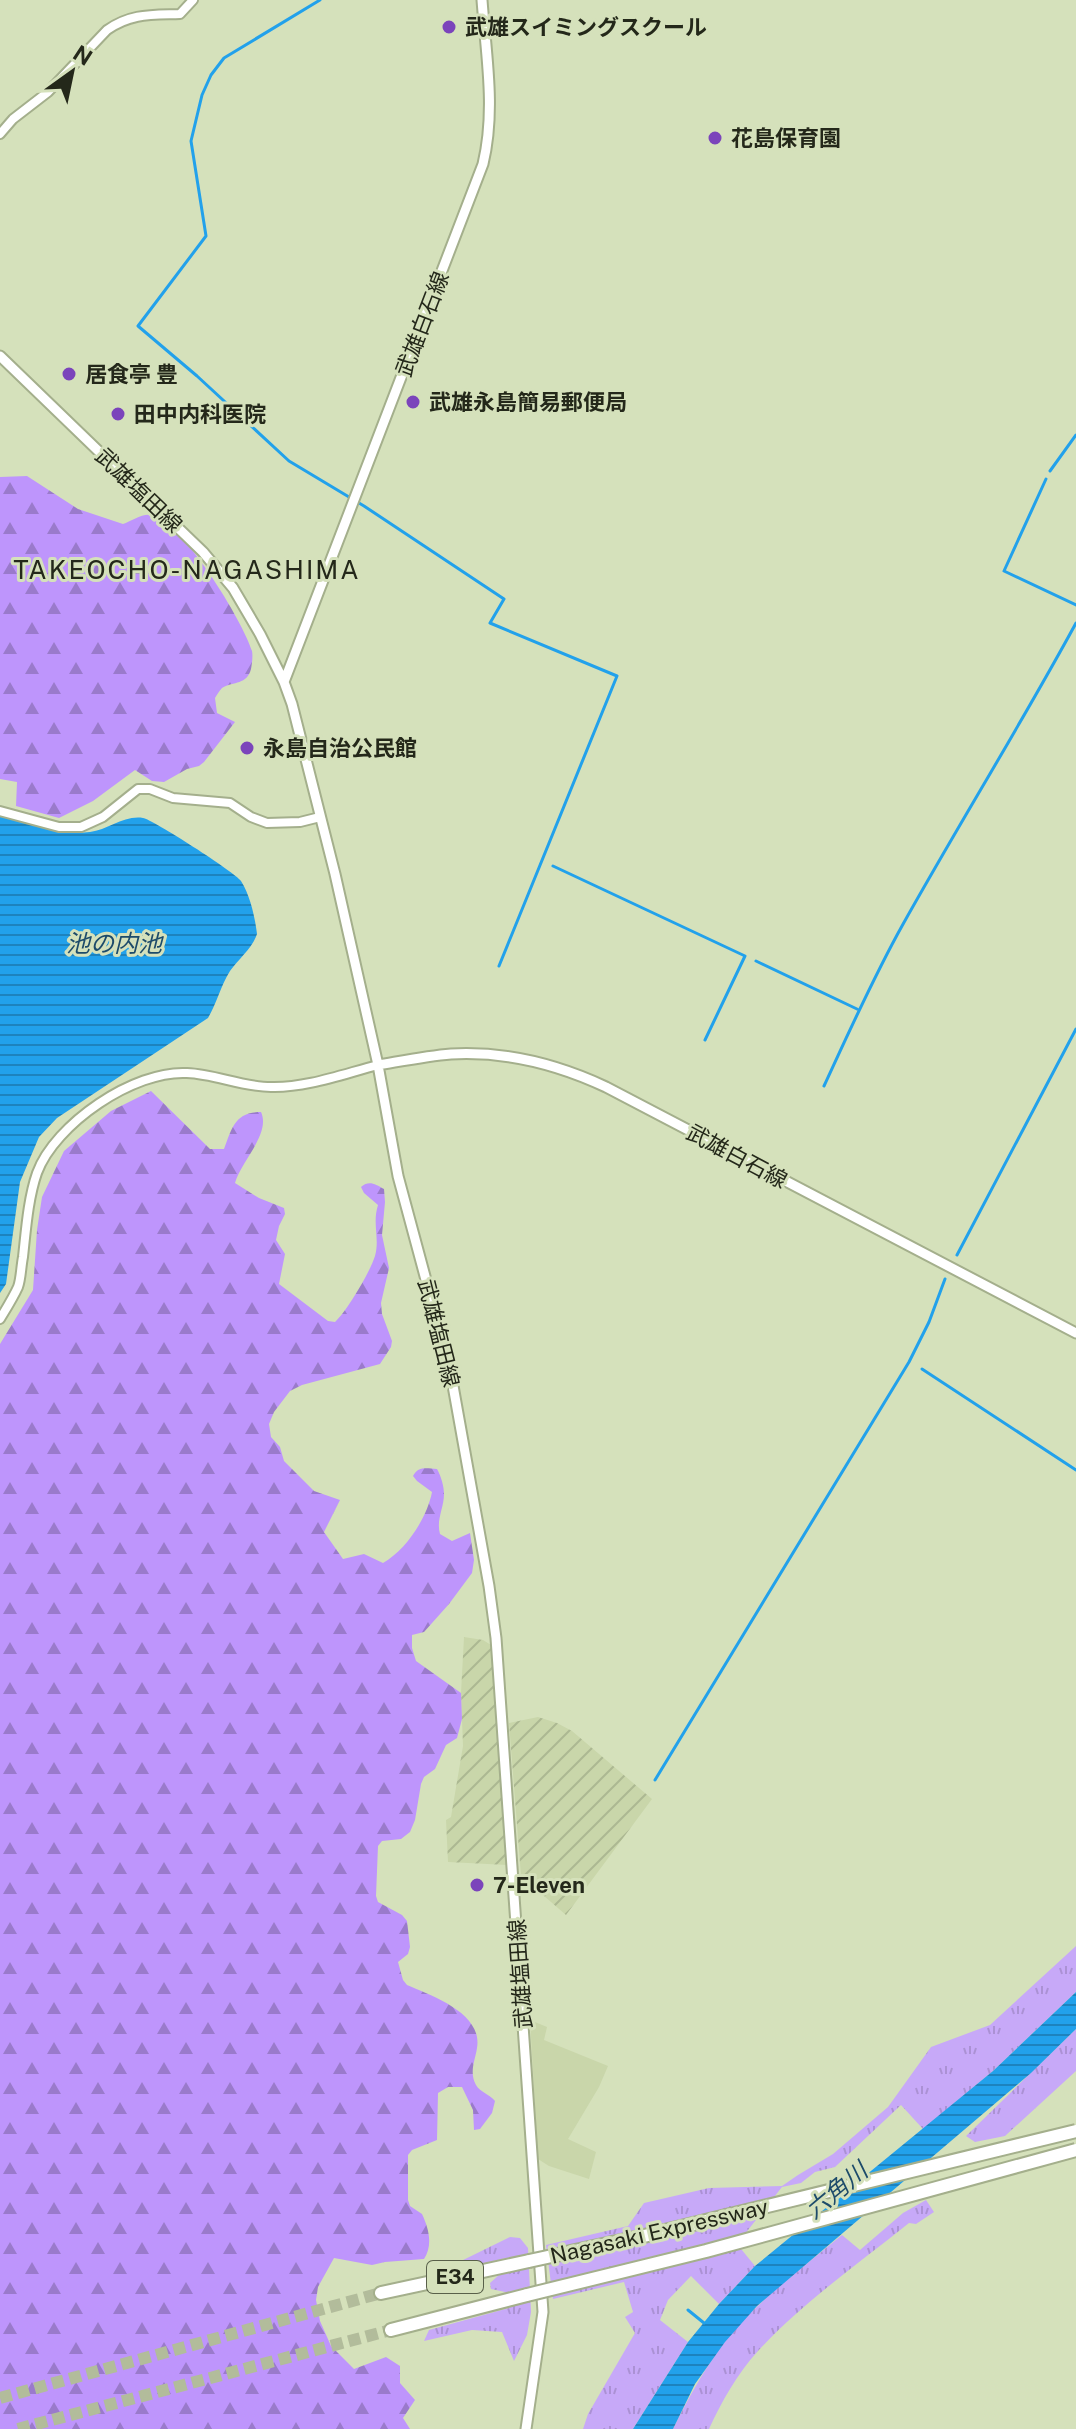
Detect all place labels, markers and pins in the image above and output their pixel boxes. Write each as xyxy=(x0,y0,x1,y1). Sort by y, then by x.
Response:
place label: 武雄スイミングスクール xyxy=(465,14,707,40)
marker: 武雄スイミングスクール xyxy=(440,18,458,36)
place label: 花島保育園 xyxy=(731,125,841,151)
marker: 花島保育園 xyxy=(706,129,724,147)
place label: 居食亭 豊 xyxy=(85,361,178,387)
marker: 居食亭 豊 xyxy=(60,365,78,383)
place label: 武雄永島簡易郵便局 xyxy=(429,389,627,415)
marker: 武雄永島簡易郵便局 xyxy=(404,393,422,411)
place label: 田中内科医院 xyxy=(134,401,266,427)
marker: 田中内科医院 xyxy=(109,405,127,423)
place label: 永島自治公民館 xyxy=(263,735,417,761)
marker: 永島自治公民館 xyxy=(238,739,256,757)
place label: 7-Eleven xyxy=(493,1872,585,1898)
marker: 7-Eleven xyxy=(468,1876,486,1894)

